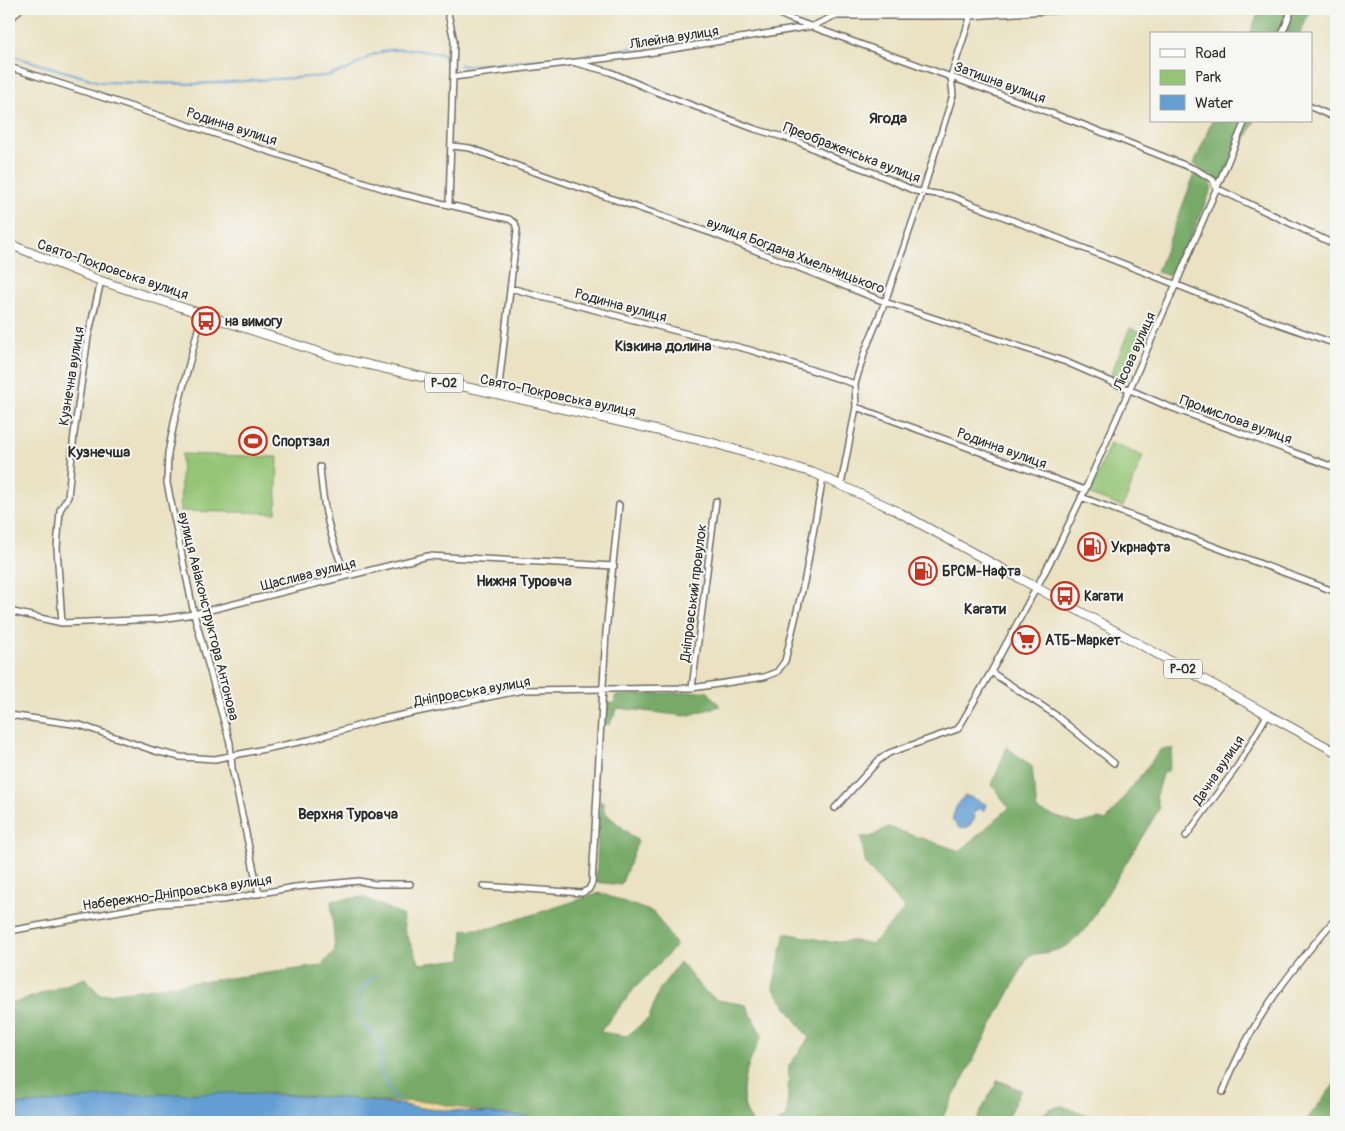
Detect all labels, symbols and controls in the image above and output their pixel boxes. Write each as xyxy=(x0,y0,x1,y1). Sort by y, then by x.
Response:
street label: Лілейна вулиця xyxy=(627,22,720,53)
legend xyxy=(1150,32,1312,122)
text: Road xyxy=(1195,44,1226,63)
street label: Затишна вулиця xyxy=(952,58,1048,107)
text: Park xyxy=(1195,68,1222,87)
text: Water xyxy=(1195,94,1234,113)
street label: Родинна вулиця xyxy=(184,104,279,149)
district label: Ягода xyxy=(869,109,907,128)
street label: Преображенська вулиця xyxy=(781,118,923,186)
street label: вулиця Богдана Хмельницького xyxy=(704,214,888,298)
street label: Свято-Покровська вулиця xyxy=(35,236,191,303)
street label: Родинна вулиця xyxy=(573,285,669,326)
bus stop icon: на вимогу xyxy=(191,306,221,336)
street label: Лісова вулиця xyxy=(1109,309,1159,394)
place label: на вимогу xyxy=(225,313,282,330)
street label: Кузнечна вулиця xyxy=(55,325,88,427)
district label: Кізкина долина xyxy=(615,337,711,356)
street label: Свято-Покровська вулиця xyxy=(478,371,637,420)
road number: Р-02 xyxy=(425,373,463,392)
street label: Промислова вулиця xyxy=(1177,391,1294,448)
street label: Родинна вулиця xyxy=(955,424,1049,473)
sports icon: Спортзал xyxy=(238,426,268,456)
place label: Спортзал xyxy=(272,433,330,450)
district label: Кузнечша xyxy=(68,443,130,462)
street label: вулиця Авіаконструктора Антонова xyxy=(174,510,243,722)
street label: Дніпровський провулок xyxy=(676,523,710,664)
fuel station icon: Укрнафта xyxy=(1077,532,1107,562)
place label: Укрнафта xyxy=(1111,539,1171,556)
street label: Щаслива вулиця xyxy=(259,554,358,595)
fuel station icon: БРСМ-Нафта xyxy=(908,556,938,586)
place label: БРСМ-Нафта xyxy=(942,563,1021,580)
district label: Нижня Туровча xyxy=(476,572,572,591)
bus stop icon: Кагати xyxy=(1050,581,1080,611)
place label: Кагати xyxy=(1084,588,1124,605)
district label: Кагати xyxy=(964,600,1006,619)
supermarket icon: АТБ-Маркет xyxy=(1011,625,1041,655)
place label: АТБ-Маркет xyxy=(1045,632,1122,649)
road number: Р-02 xyxy=(1164,660,1202,679)
street label: Дніпровська вулиця xyxy=(411,673,532,710)
street label: Дачна вулиця xyxy=(1188,732,1248,809)
district label: Верхня Туровча xyxy=(298,805,398,824)
street label: Набережно-Дніпровська вулиця xyxy=(81,871,273,914)

